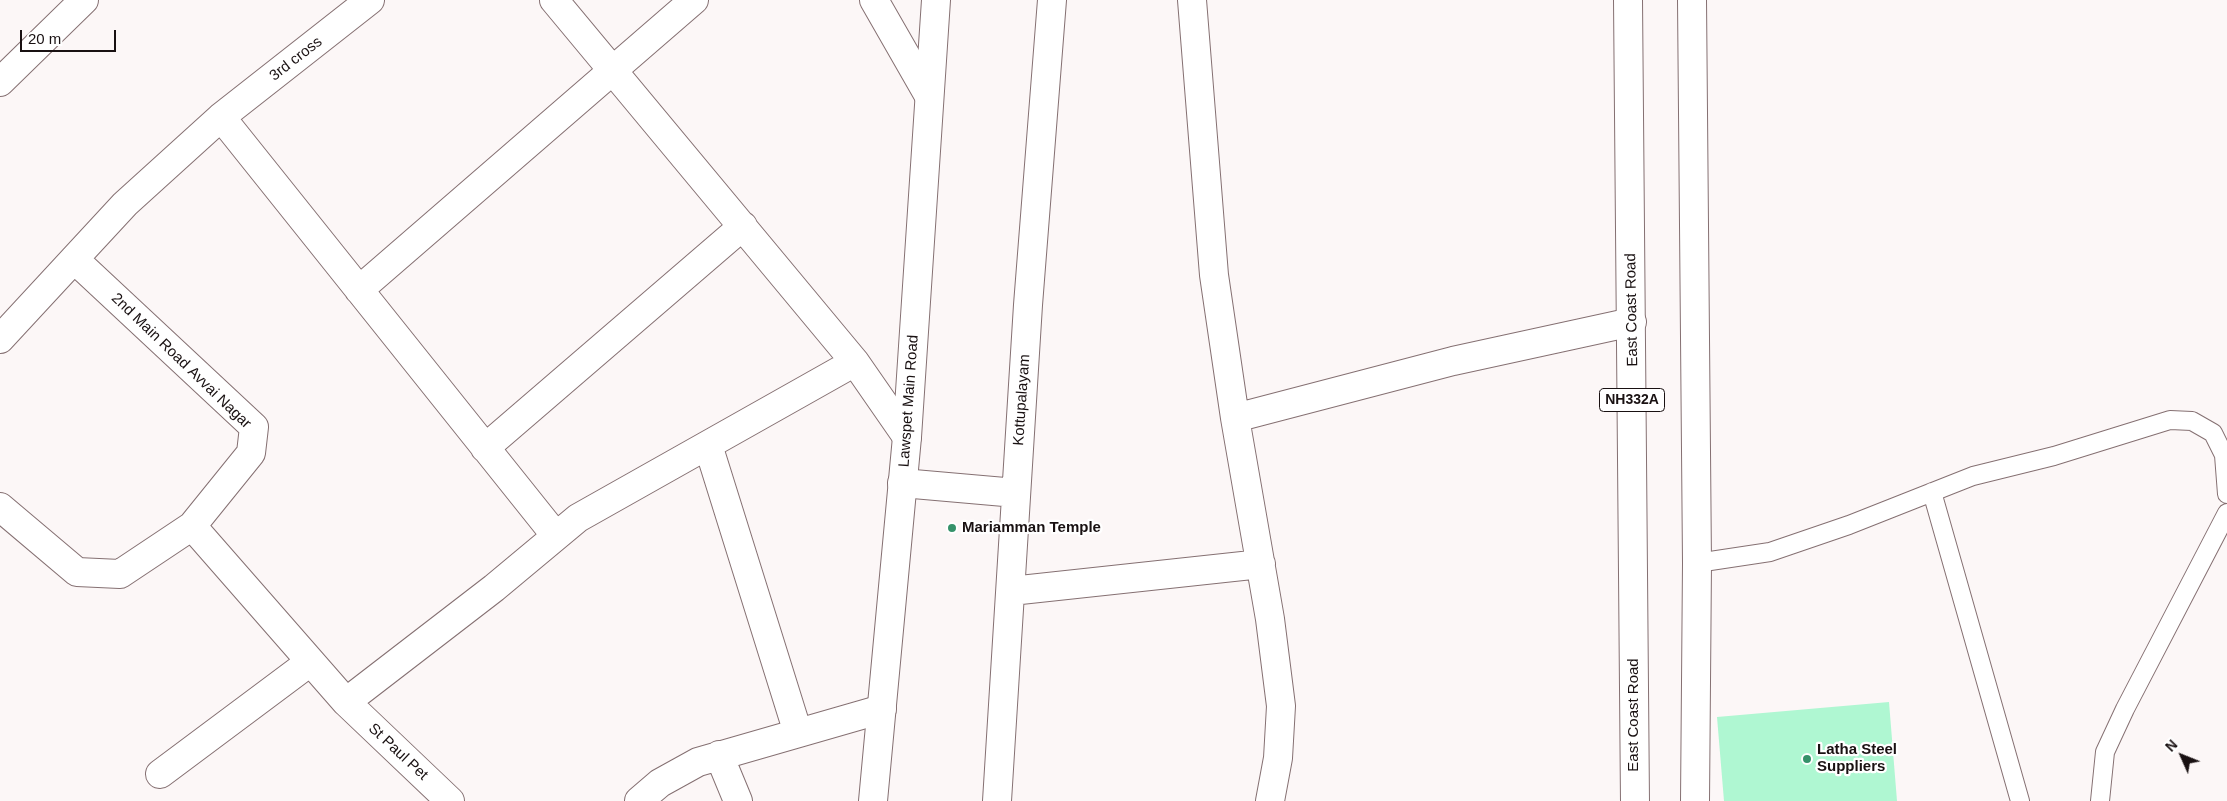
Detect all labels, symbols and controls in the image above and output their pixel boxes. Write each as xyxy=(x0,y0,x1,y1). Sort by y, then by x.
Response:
scale bar xyxy=(22,20,119,52)
text: 20 m xyxy=(28,30,61,47)
street label: 3rd cross xyxy=(266,33,326,85)
street label: East Coast Road xyxy=(1622,253,1642,367)
street label: 2nd Main Road Avvai Nagar xyxy=(107,289,255,433)
street label: Lawspet Main Road xyxy=(895,334,923,468)
street label: Kottupalayam xyxy=(1010,354,1034,446)
road number: NH332A xyxy=(1600,388,1664,412)
place label: Mariamman Temple xyxy=(962,519,1101,537)
marker: Mariamman Temple xyxy=(946,522,958,534)
street label: East Coast Road xyxy=(1625,658,1643,772)
street label: St Paul Pet xyxy=(364,720,432,784)
north arrow xyxy=(2157,731,2207,781)
text: N xyxy=(2162,736,2180,755)
place label: Latha Steel Suppliers xyxy=(1817,741,1897,776)
marker: Latha Steel Suppliers xyxy=(1801,753,1813,765)

